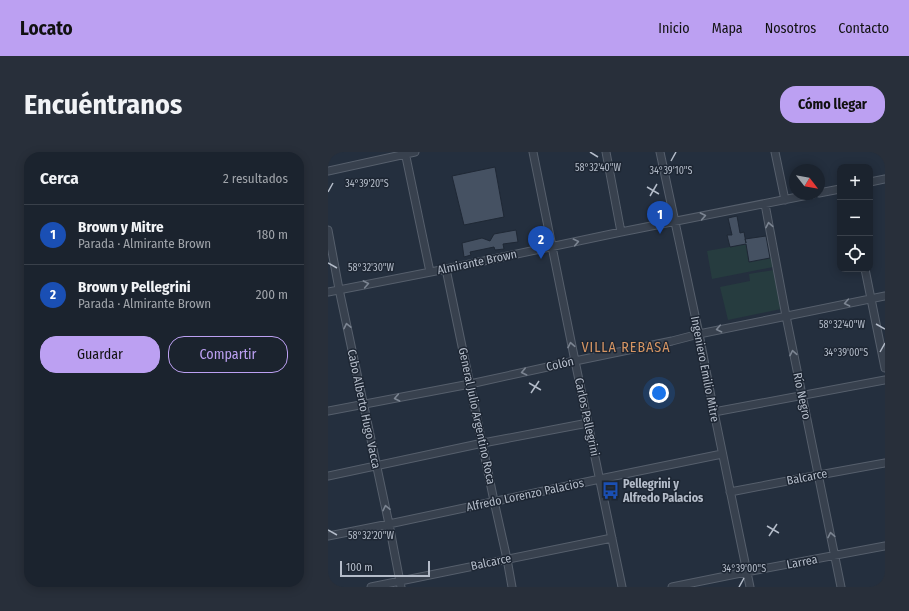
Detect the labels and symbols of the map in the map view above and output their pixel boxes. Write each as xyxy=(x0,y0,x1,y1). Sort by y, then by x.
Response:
text: 58°32'40"W xyxy=(575,162,621,174)
north arrow xyxy=(789,164,825,200)
text: 34°39'10"S xyxy=(649,165,693,177)
text: 34°39'20"S xyxy=(345,178,389,190)
pin: 1 xyxy=(647,201,673,234)
one-way arrow xyxy=(700,212,706,220)
one-way arrow xyxy=(765,222,774,228)
pin: 2 xyxy=(528,226,554,259)
one-way arrow xyxy=(573,238,579,246)
street label: Almirante Brown xyxy=(436,247,518,277)
text: 58°32'30"W xyxy=(348,262,395,274)
one-way arrow xyxy=(363,280,369,289)
one-way arrow xyxy=(844,299,850,307)
street label: Ingeniero Emilio Mitre xyxy=(688,315,722,423)
text: 58°32'40"W xyxy=(819,319,865,331)
one-way arrow xyxy=(343,322,352,329)
one-way arrow xyxy=(716,325,722,333)
district label: VILLA REBASA xyxy=(581,339,671,356)
one-way arrow xyxy=(568,341,576,348)
street label: General Julio Argentino Roca xyxy=(456,346,498,486)
text: 34°39'00"S xyxy=(824,347,868,359)
street label: Cabo Alberto Hugo Vacca xyxy=(345,348,384,470)
one-way arrow xyxy=(790,350,798,356)
street label: Colón xyxy=(545,354,575,374)
one-way arrow xyxy=(521,368,527,376)
street label: Río Negro xyxy=(790,371,814,421)
street label: Carlos Pellegrini xyxy=(572,377,602,457)
your location xyxy=(649,383,669,403)
one-way arrow xyxy=(394,393,400,402)
street label: Balcarce xyxy=(786,466,829,488)
street label: Alfredo Lorenzo Palacios xyxy=(465,476,585,514)
place label: Pellegrini y Alfredo Palacios xyxy=(622,477,704,505)
bus stop icon: Pellegrini y Alfredo Palacios xyxy=(600,481,620,501)
one-way arrow xyxy=(382,504,390,511)
text: 58°32'20"W xyxy=(348,530,394,542)
one-way arrow xyxy=(827,532,835,538)
street label: Balcarce xyxy=(469,551,513,573)
street label: Larrea xyxy=(786,552,819,572)
scale bar xyxy=(340,559,430,578)
text: 34°39'00"S xyxy=(722,563,766,575)

